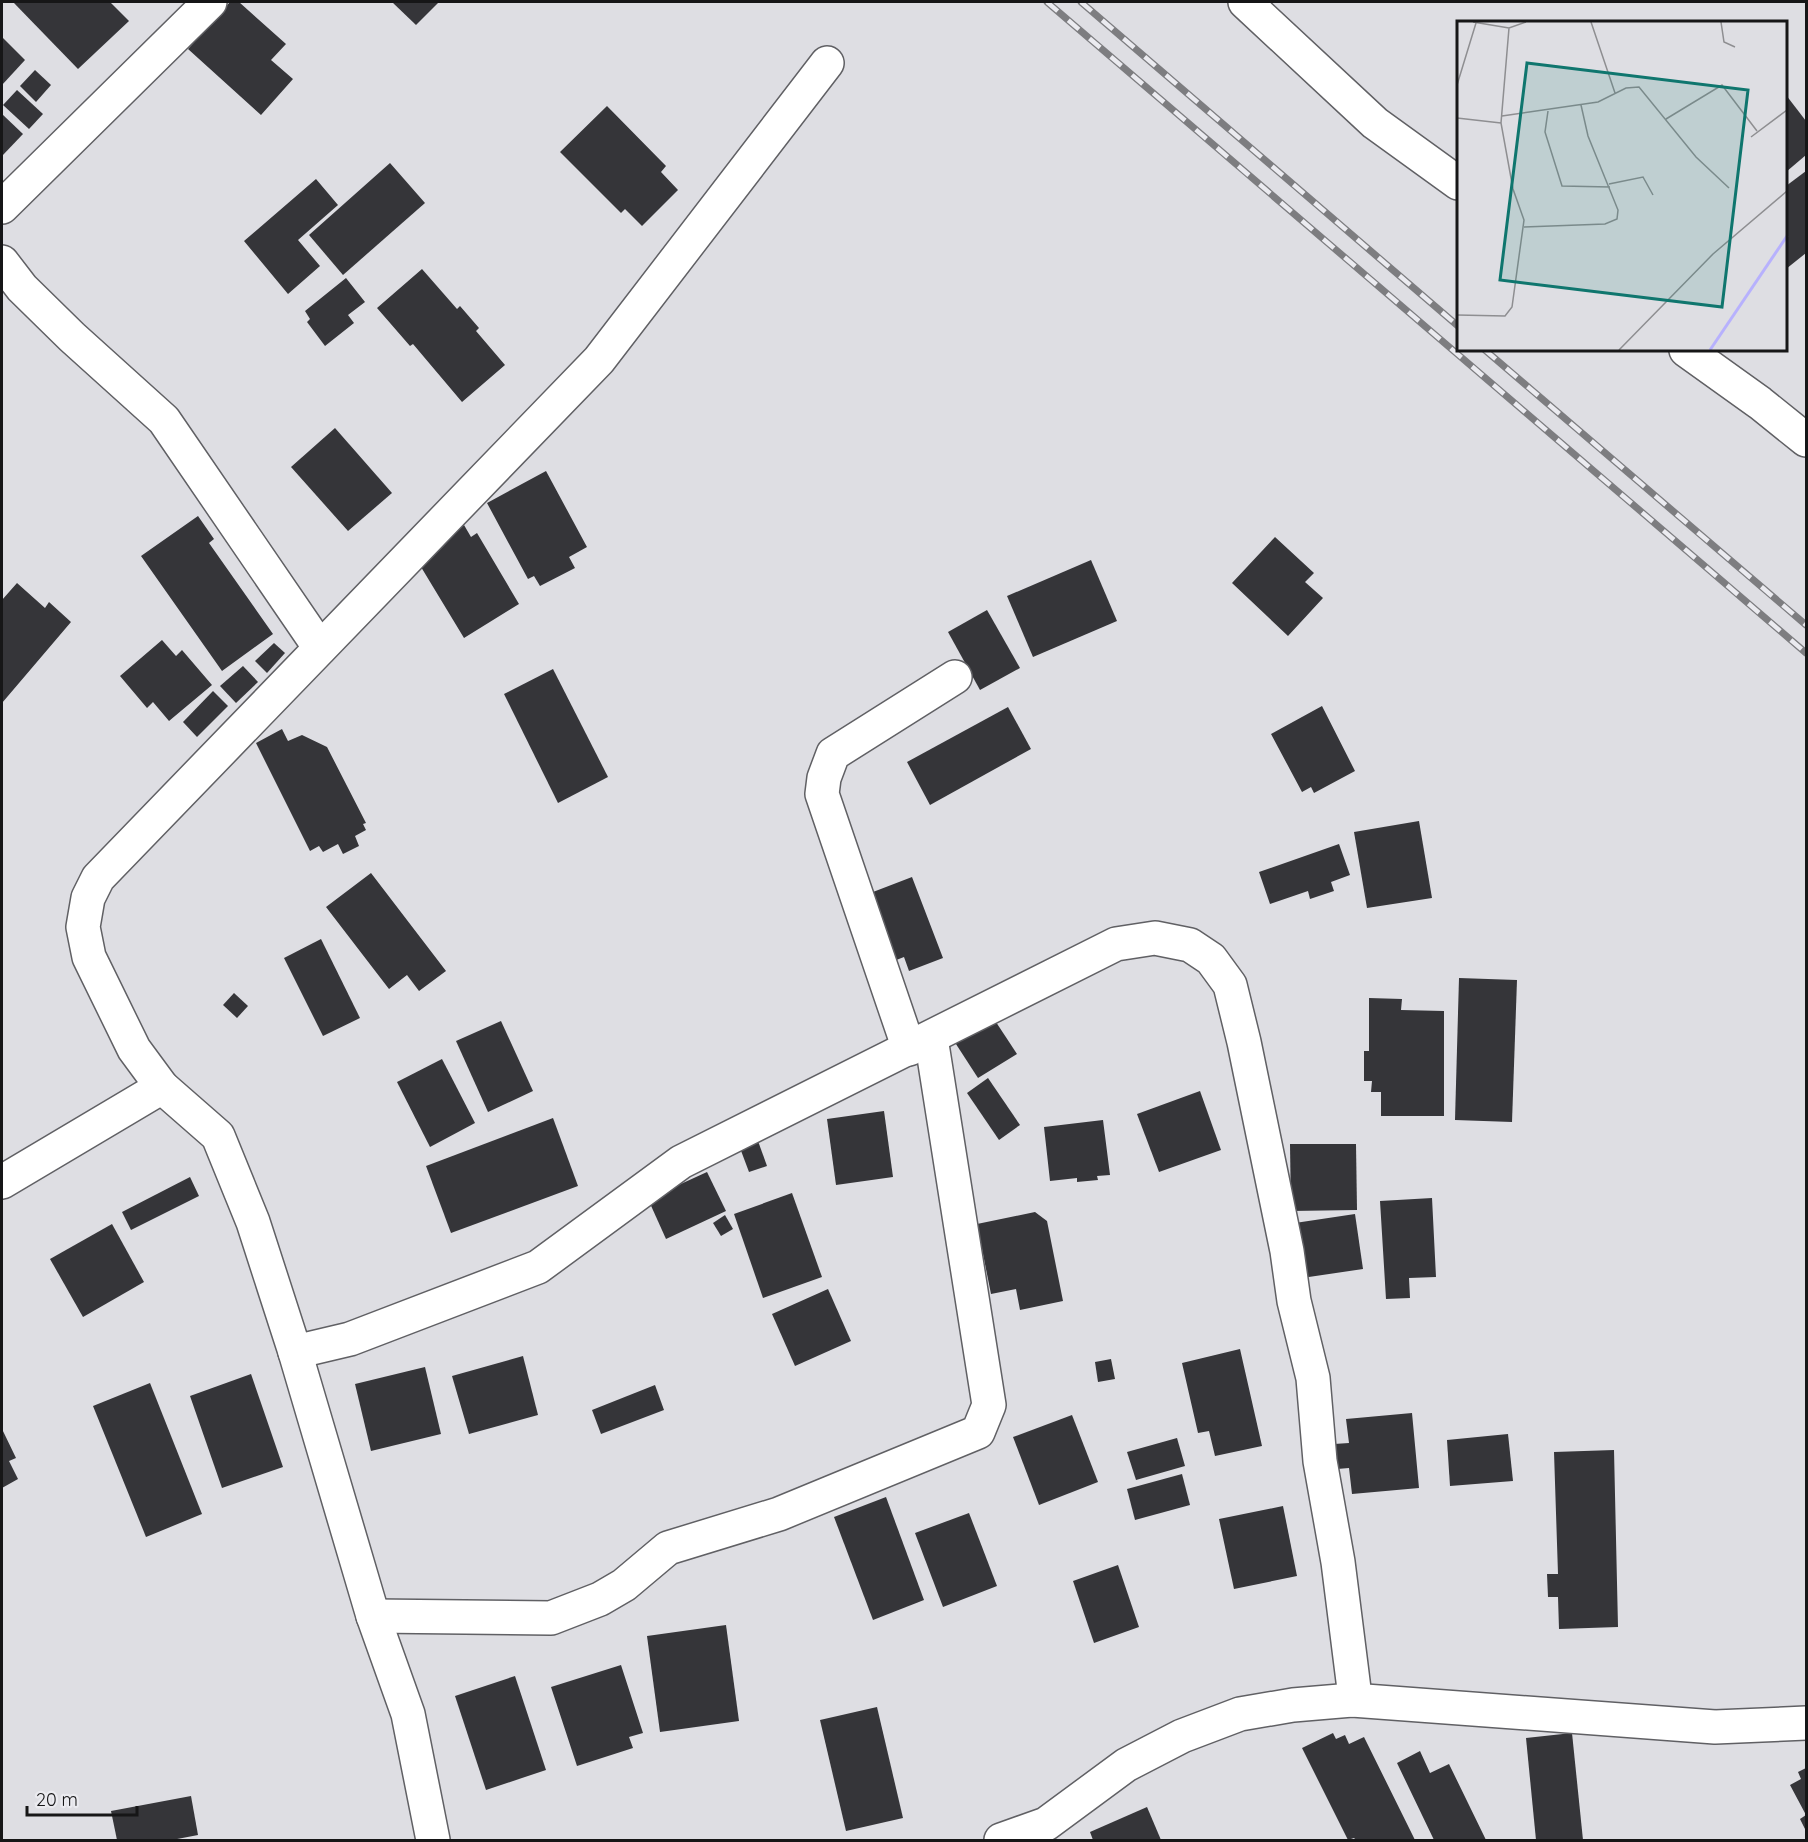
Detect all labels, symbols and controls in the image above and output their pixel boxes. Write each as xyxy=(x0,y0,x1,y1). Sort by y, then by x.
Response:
inset map xyxy=(1457,21,1787,351)
scale bar xyxy=(27,1779,136,1817)
text: 20 m xyxy=(36,1788,78,1811)

